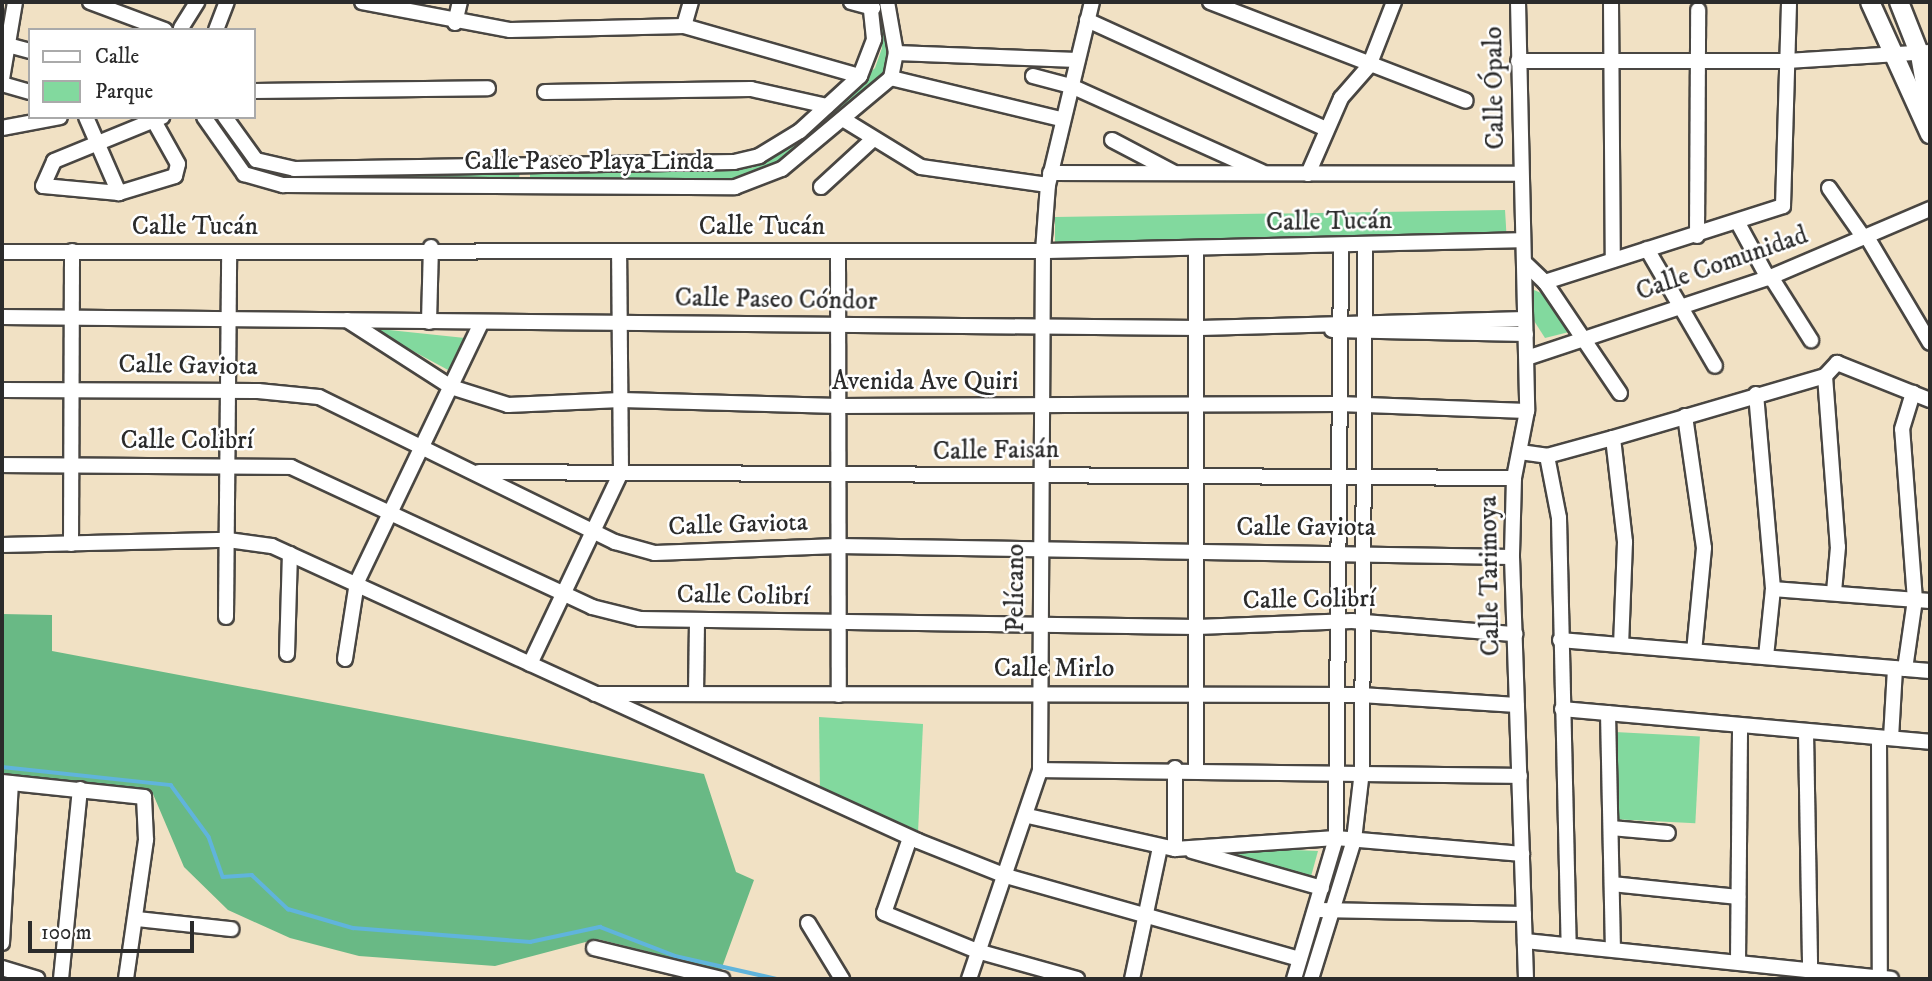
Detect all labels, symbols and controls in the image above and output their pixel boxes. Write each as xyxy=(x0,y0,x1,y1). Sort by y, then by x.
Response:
street label: Calle Ópalo xyxy=(1478,26,1512,150)
legend xyxy=(28,28,256,119)
text: Calle xyxy=(95,44,139,70)
text: Parque xyxy=(95,79,153,105)
street label: Calle Paseo Playa Linda xyxy=(464,146,714,178)
street label: Calle Tucán xyxy=(1266,205,1392,239)
street label: Calle Tucán xyxy=(132,211,258,243)
street label: Calle Tucán xyxy=(699,211,825,243)
street label: Calle Comunidad xyxy=(1632,220,1812,308)
street label: Calle Paseo Cóndor xyxy=(674,283,878,317)
street label: Calle Gaviota xyxy=(118,349,258,383)
street label: Avenida Ave Quiri xyxy=(832,366,1018,398)
street label: Calle Colibrí xyxy=(121,425,253,457)
street label: Calle Faisán xyxy=(933,434,1059,468)
street label: Calle Tarimoya xyxy=(1473,496,1507,656)
street label: Calle Gaviota xyxy=(668,507,808,543)
street label: Calle Gaviota xyxy=(1236,512,1376,544)
street label: Pelícano xyxy=(1000,544,1032,632)
street label: Calle Colibrí xyxy=(676,579,810,613)
street label: Calle Colibrí xyxy=(1242,583,1376,617)
street label: Calle Mirlo xyxy=(994,653,1114,685)
scale bar xyxy=(32,908,198,952)
text: 100 m xyxy=(41,920,92,946)

